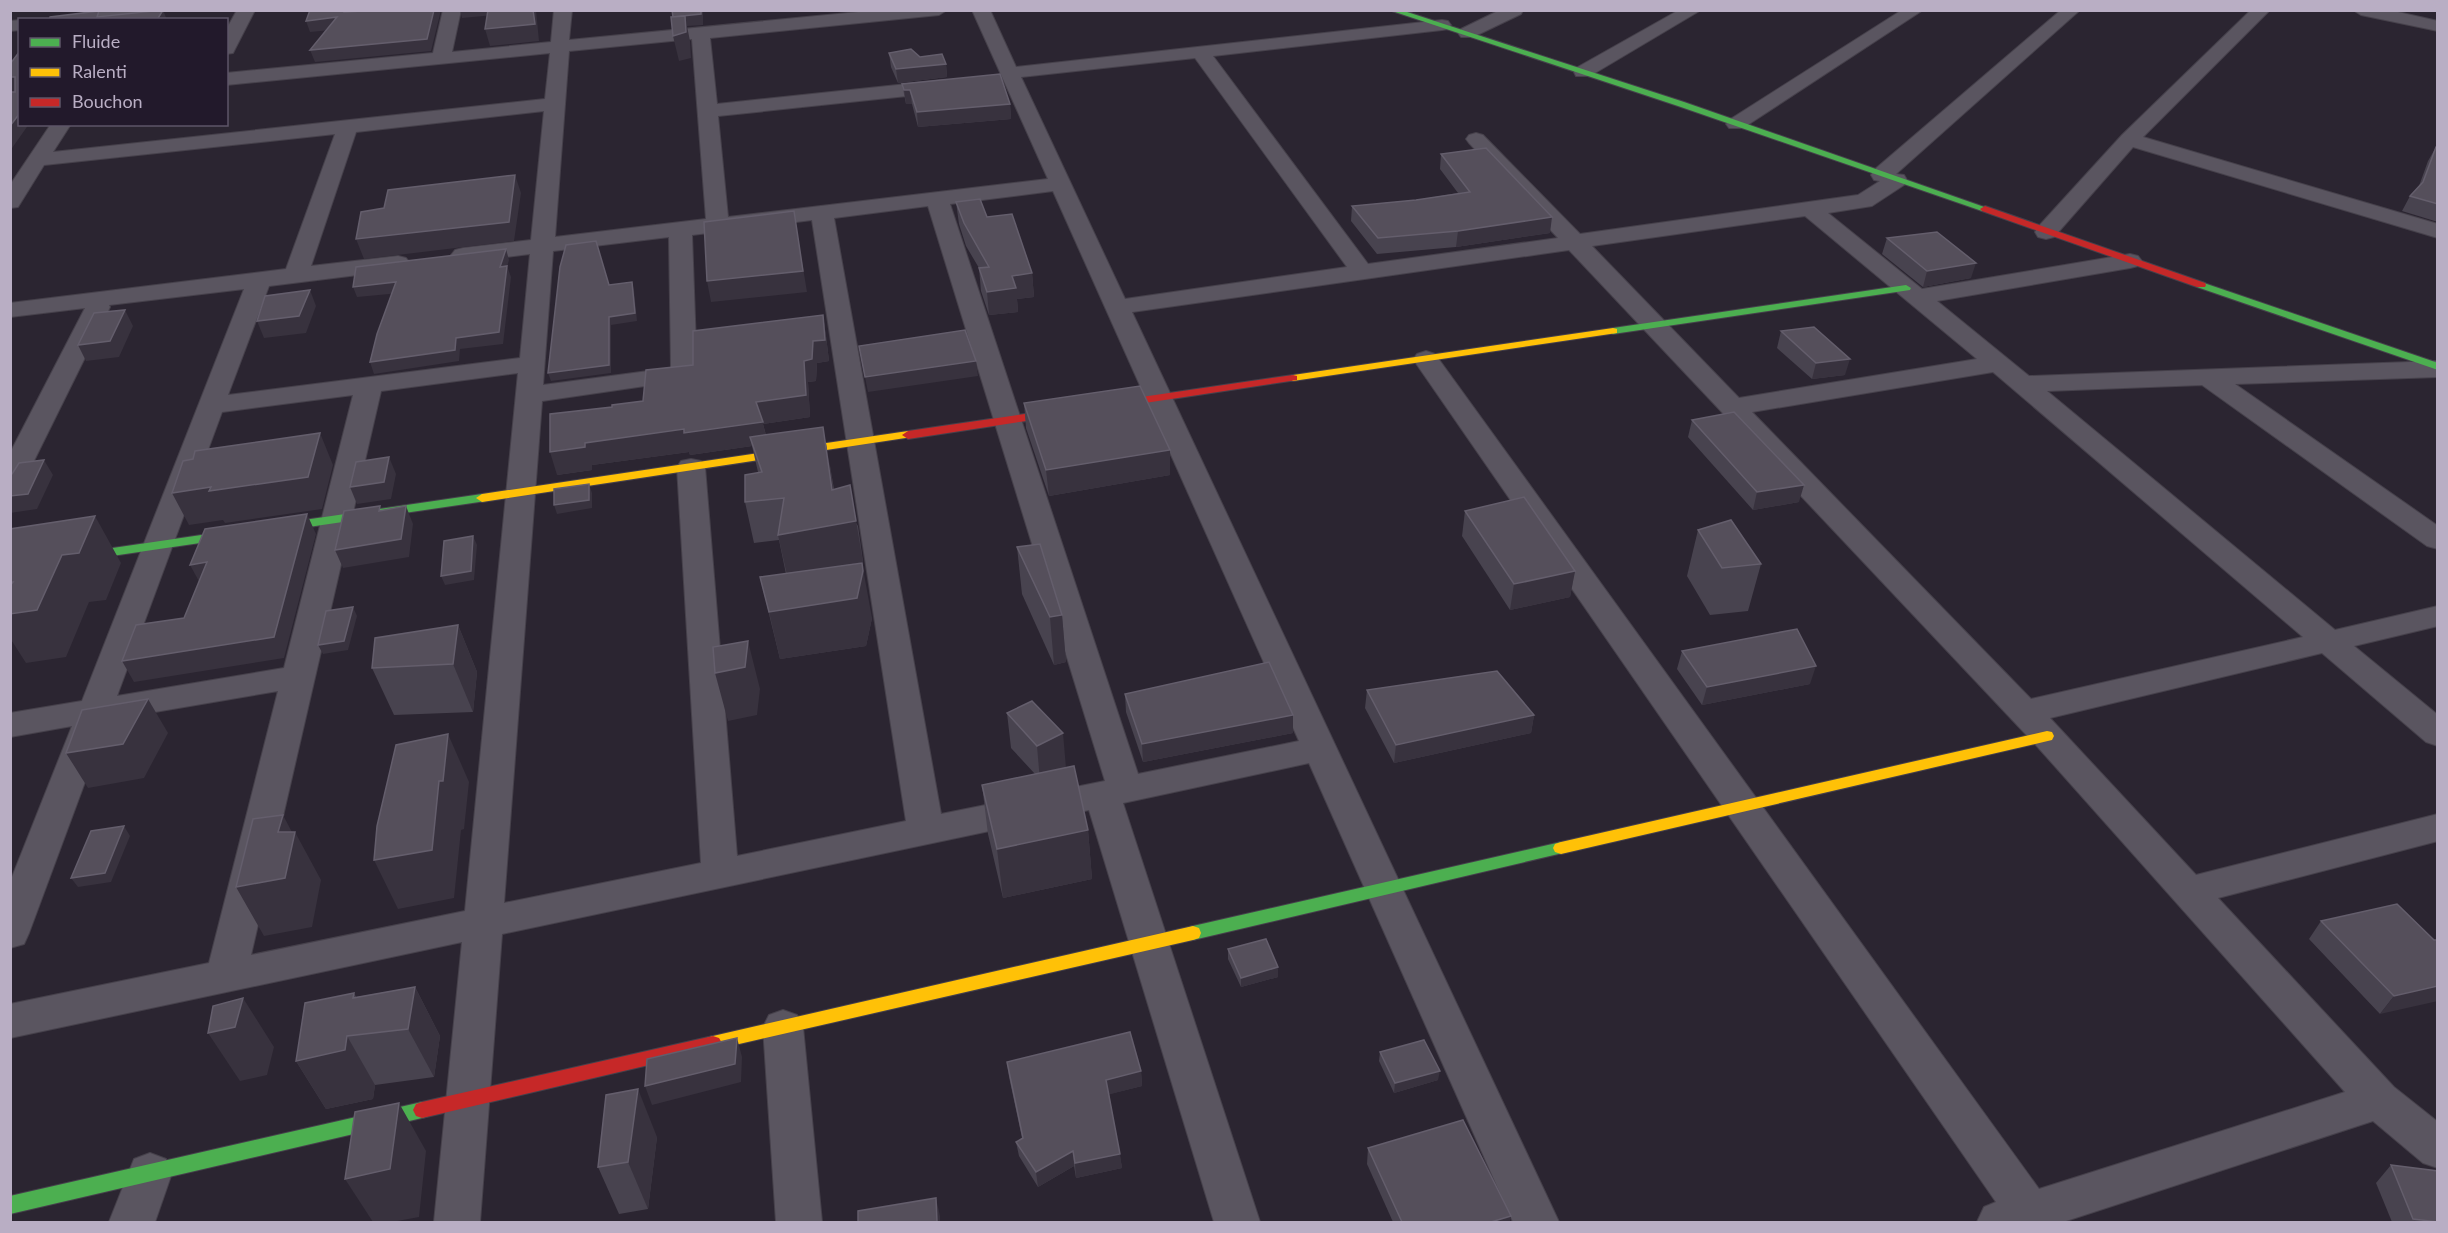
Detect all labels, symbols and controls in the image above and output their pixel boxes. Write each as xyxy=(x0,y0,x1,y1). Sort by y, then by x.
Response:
legend xyxy=(18,18,228,126)
text: Fluide xyxy=(72,30,120,52)
text: Ralenti xyxy=(72,60,127,82)
text: Bouchon xyxy=(72,90,143,112)

